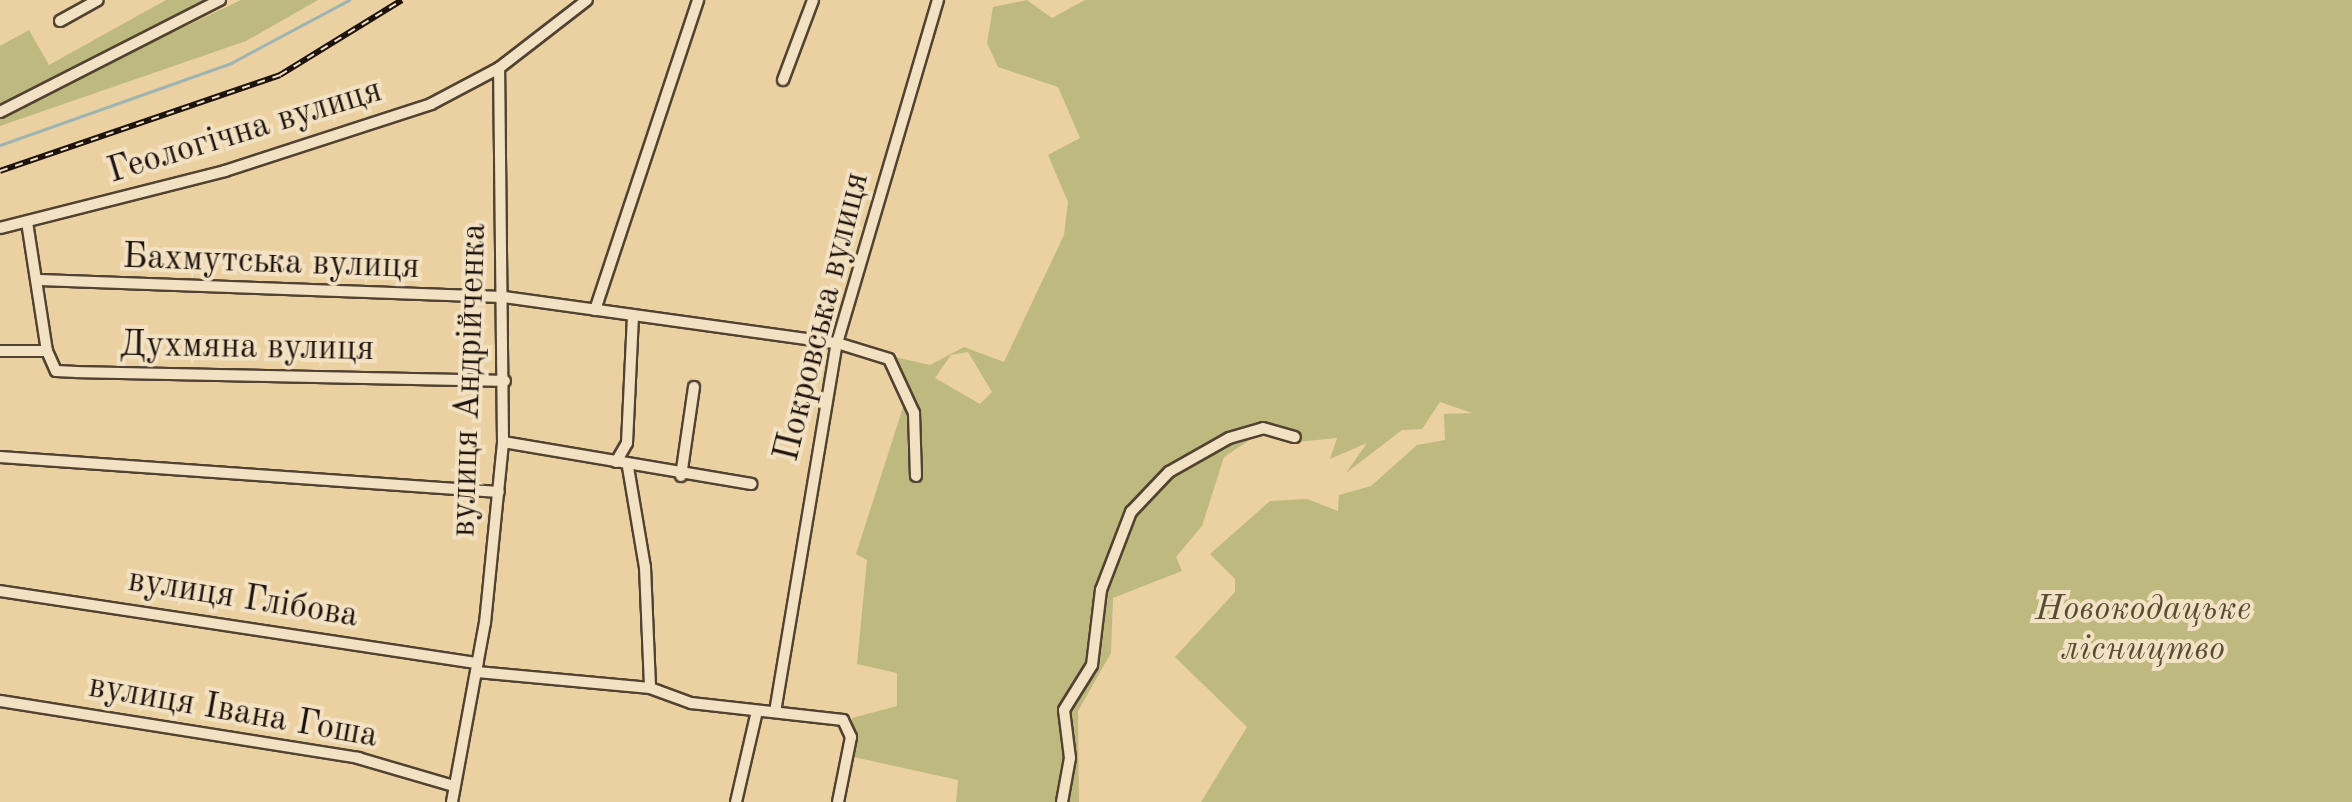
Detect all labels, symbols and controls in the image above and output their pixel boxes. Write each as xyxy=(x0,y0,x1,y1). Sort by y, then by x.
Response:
street label: Геологічна вулиця xyxy=(103,70,387,194)
street label: Покровська вулиця xyxy=(767,168,879,466)
street label: вулиця Андрійченка xyxy=(444,222,496,538)
street label: Бахмутська вулиця xyxy=(122,237,420,289)
street label: Духмяна вулиця xyxy=(119,325,375,371)
street label: вулиця Глібова xyxy=(125,560,361,638)
park label: Новокодацьке лісництво xyxy=(2035,589,2251,671)
street label: вулиця Івана Гоша xyxy=(85,666,381,758)

